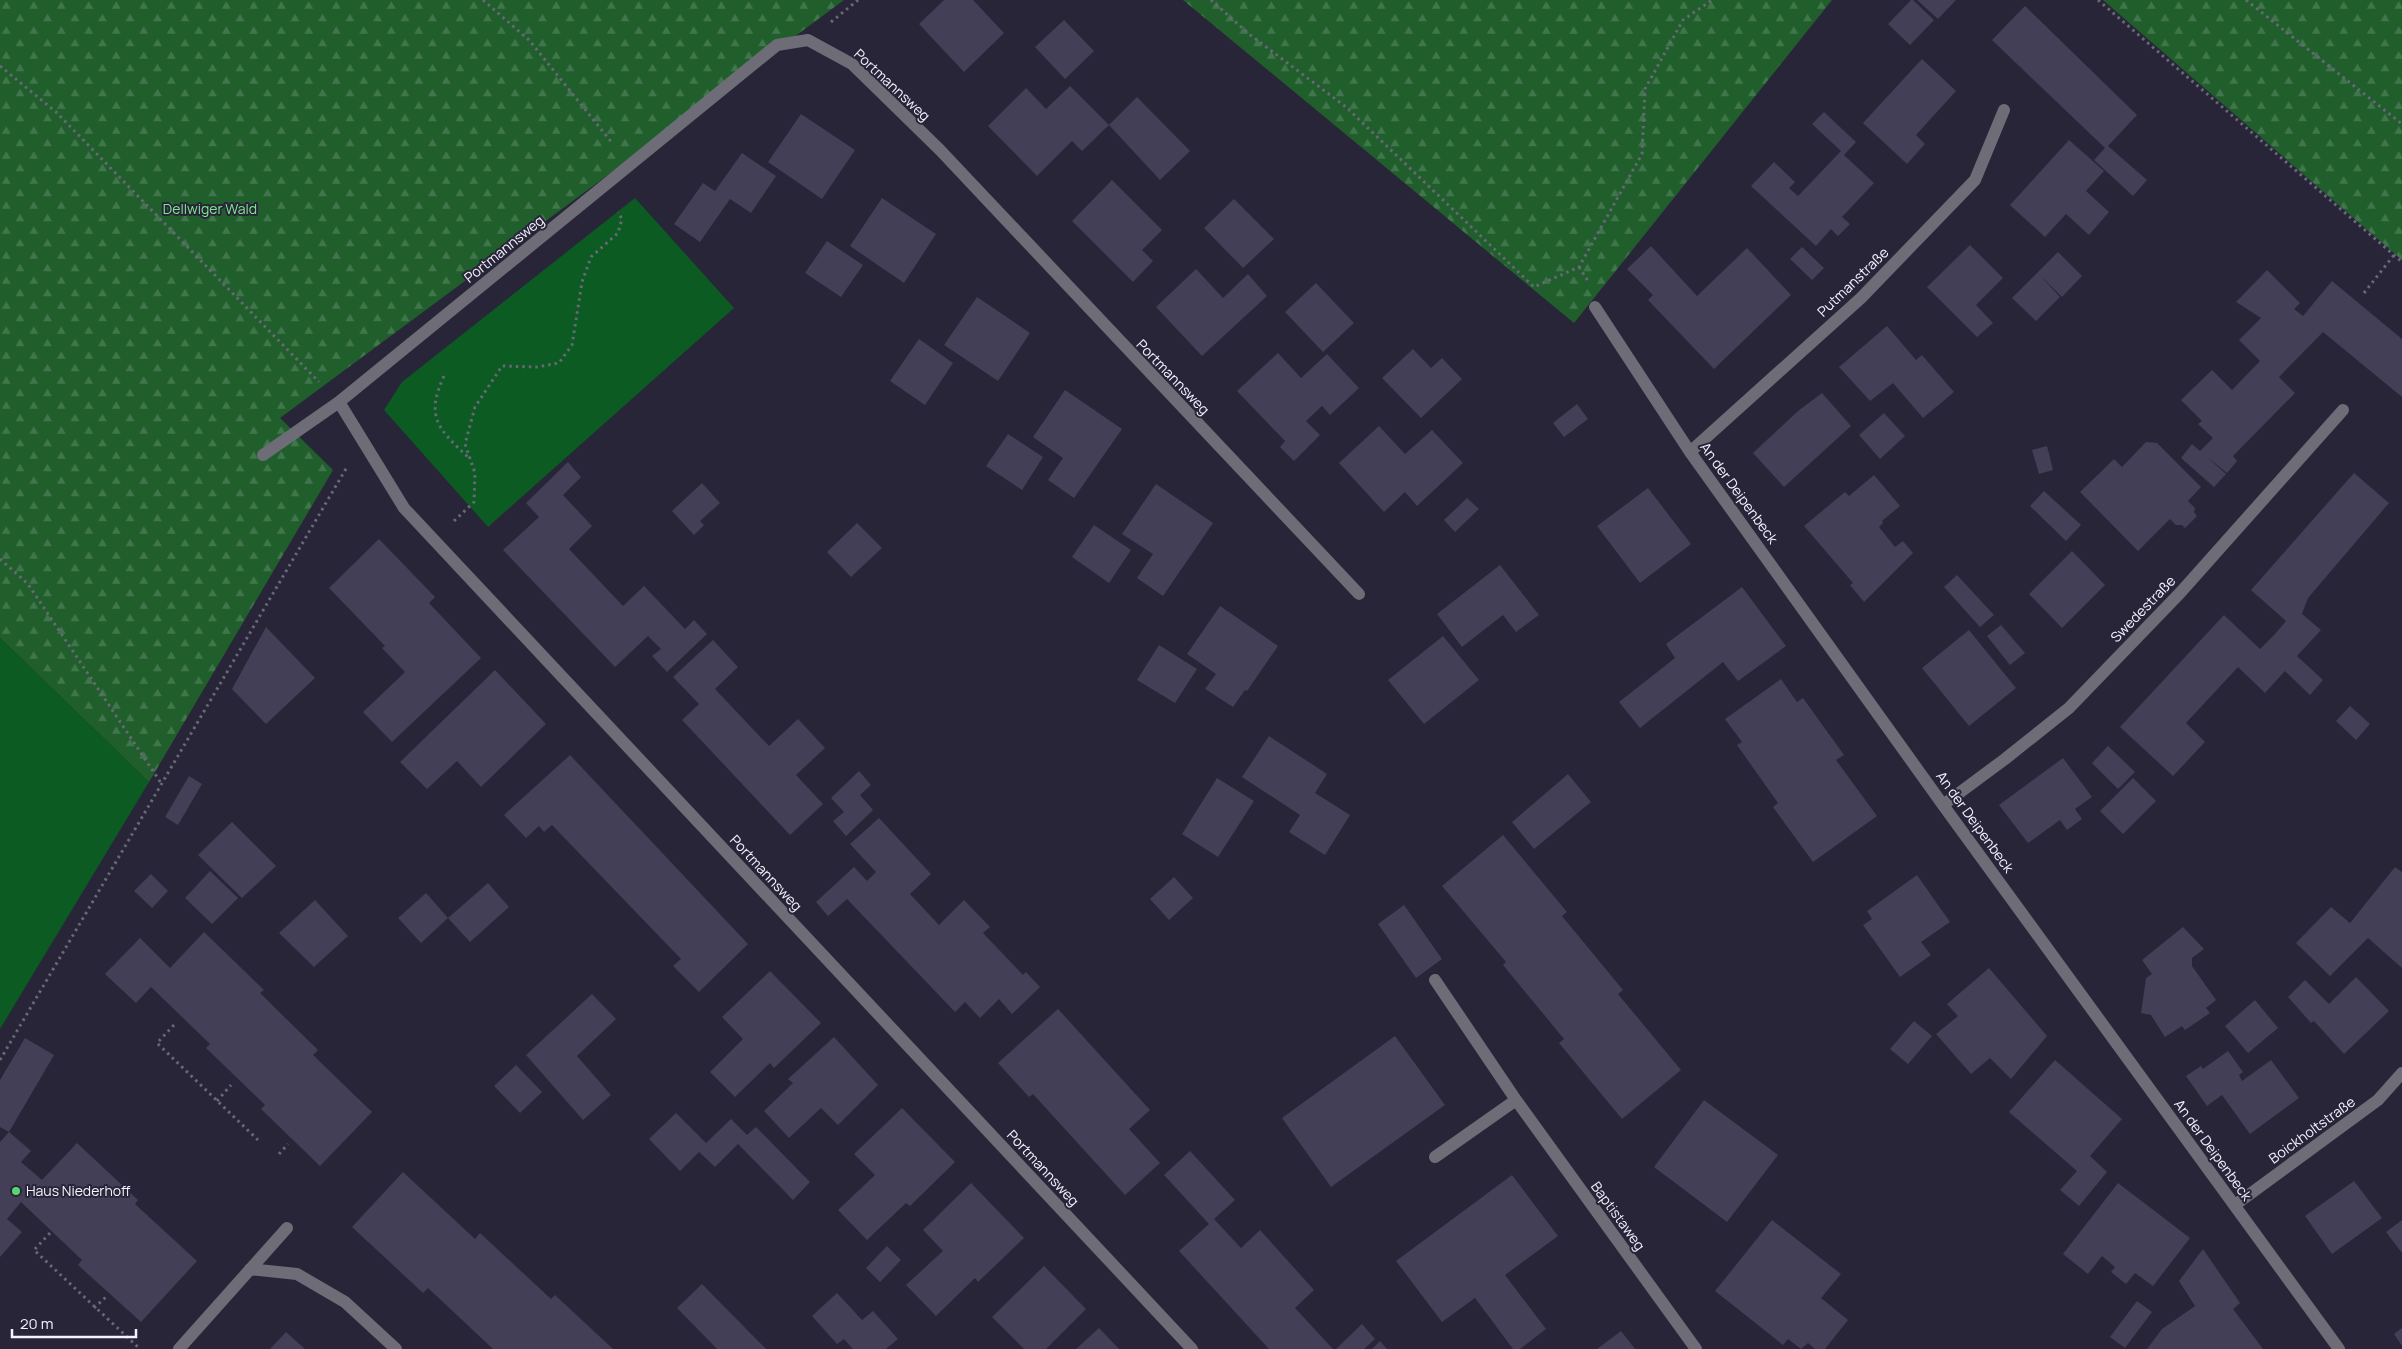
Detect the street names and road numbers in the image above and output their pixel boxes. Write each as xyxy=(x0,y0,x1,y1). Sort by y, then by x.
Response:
street label: Portmannsweg xyxy=(850,44,935,125)
street label: Portmannsweg xyxy=(460,211,548,287)
street label: Putmanstraße xyxy=(1813,243,1892,321)
street label: Portmannsweg xyxy=(1133,335,1214,418)
street label: An der Deipenbeck xyxy=(1696,438,1783,548)
street label: Swedestraße xyxy=(2106,571,2179,646)
street label: An der Deipenbeck xyxy=(1932,767,2019,877)
street label: Portmannsweg xyxy=(726,830,807,915)
street label: Boickholtstraße xyxy=(2265,1092,2359,1167)
street label: An der Deipenbeck xyxy=(2170,1095,2257,1205)
street label: Portmannsweg xyxy=(1003,1125,1084,1210)
street label: Baptistaweg xyxy=(1587,1177,1650,1254)

